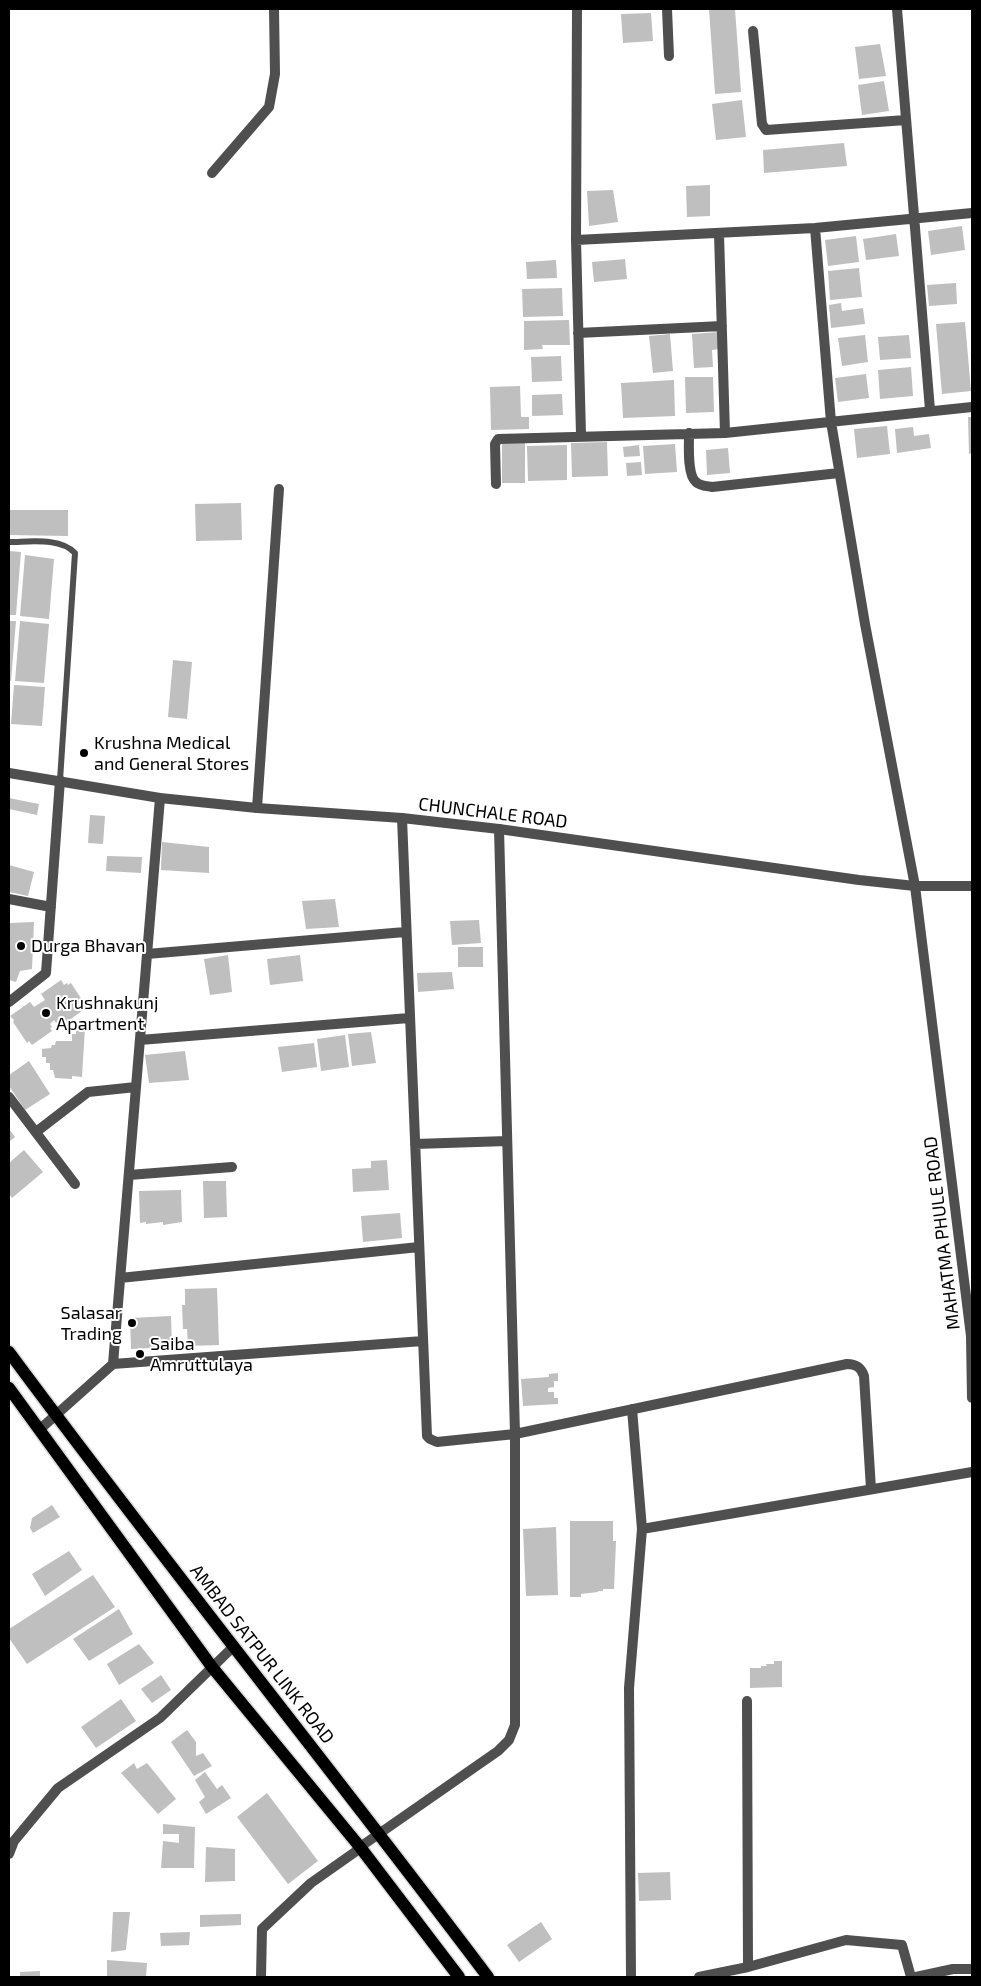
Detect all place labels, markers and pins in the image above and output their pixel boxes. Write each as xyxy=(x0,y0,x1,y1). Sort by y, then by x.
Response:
place label: Krushna Medical and General Stores xyxy=(94,732,249,774)
marker: Krushna Medical and General Stores xyxy=(78,747,90,759)
place label: Durga Bhavan xyxy=(31,935,145,957)
marker: Durga Bhavan xyxy=(15,940,27,952)
place label: Krushnakunj Apartment xyxy=(56,992,158,1034)
marker: Krushnakunj Apartment xyxy=(40,1007,52,1019)
place label: Salasar Trading xyxy=(61,1302,122,1345)
marker: Salasar Trading xyxy=(126,1317,138,1329)
place label: Saiba Amruttulaya xyxy=(150,1333,253,1376)
marker: Saiba Amruttulaya xyxy=(134,1348,146,1360)

